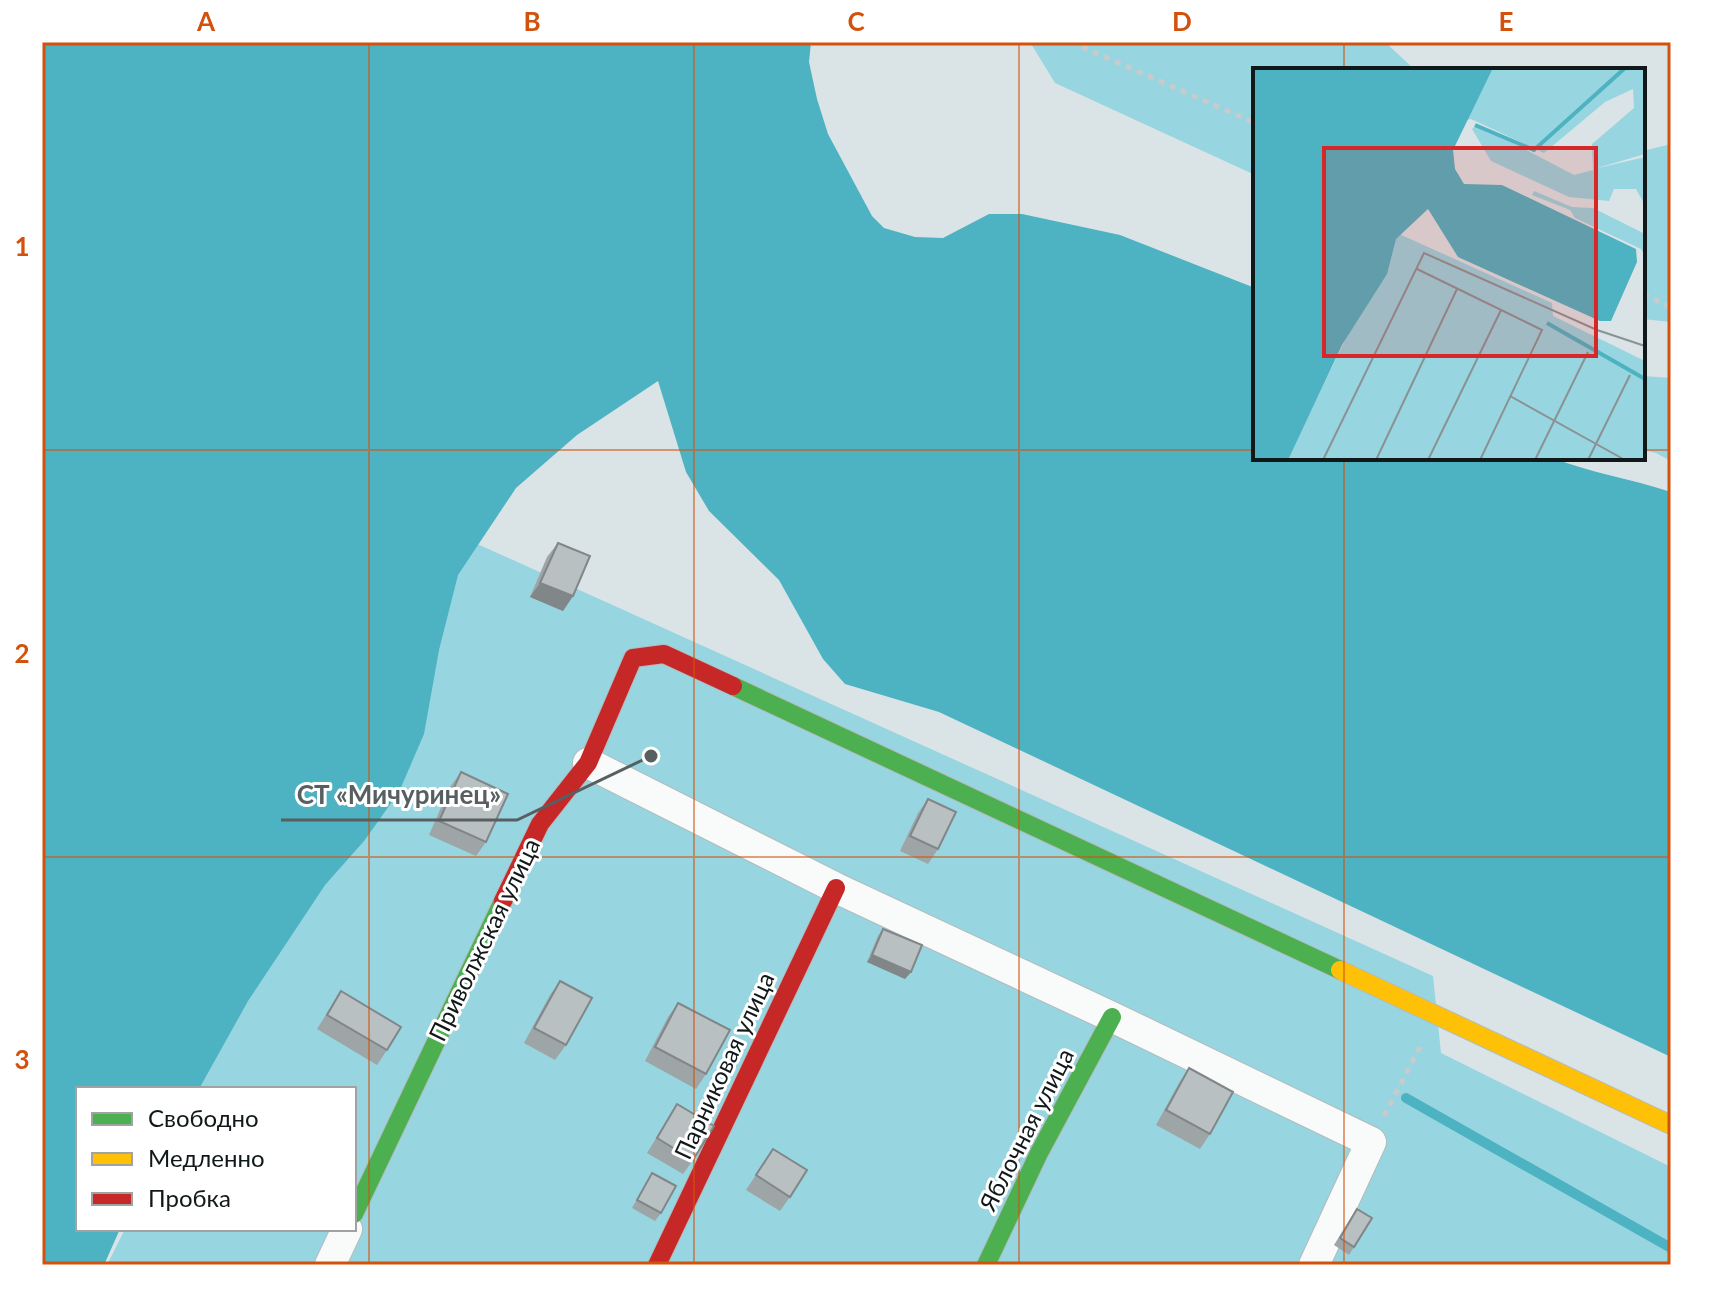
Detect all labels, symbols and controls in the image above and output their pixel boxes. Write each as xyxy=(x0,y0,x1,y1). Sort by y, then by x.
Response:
text: A xyxy=(196,5,216,37)
text: B xyxy=(523,5,541,37)
text: C xyxy=(847,5,865,37)
text: D xyxy=(1172,5,1192,37)
text: E xyxy=(1499,5,1513,37)
inset map xyxy=(1253,68,1645,460)
text: 1 xyxy=(14,230,30,262)
text: 2 xyxy=(14,637,30,669)
callout: СТ «Мичуринец» xyxy=(281,770,517,820)
text: СТ «Мичуринец» xyxy=(297,778,501,810)
street label: Приволжская улица xyxy=(422,833,545,1045)
street label: Парниковая улица xyxy=(668,967,780,1163)
text: 3 xyxy=(14,1043,30,1075)
street label: Яблочная улица xyxy=(972,1043,1079,1216)
legend xyxy=(76,1087,356,1231)
text: Свободно xyxy=(148,1103,259,1132)
text: Медленно xyxy=(148,1143,265,1172)
text: Пробка xyxy=(148,1183,231,1212)

